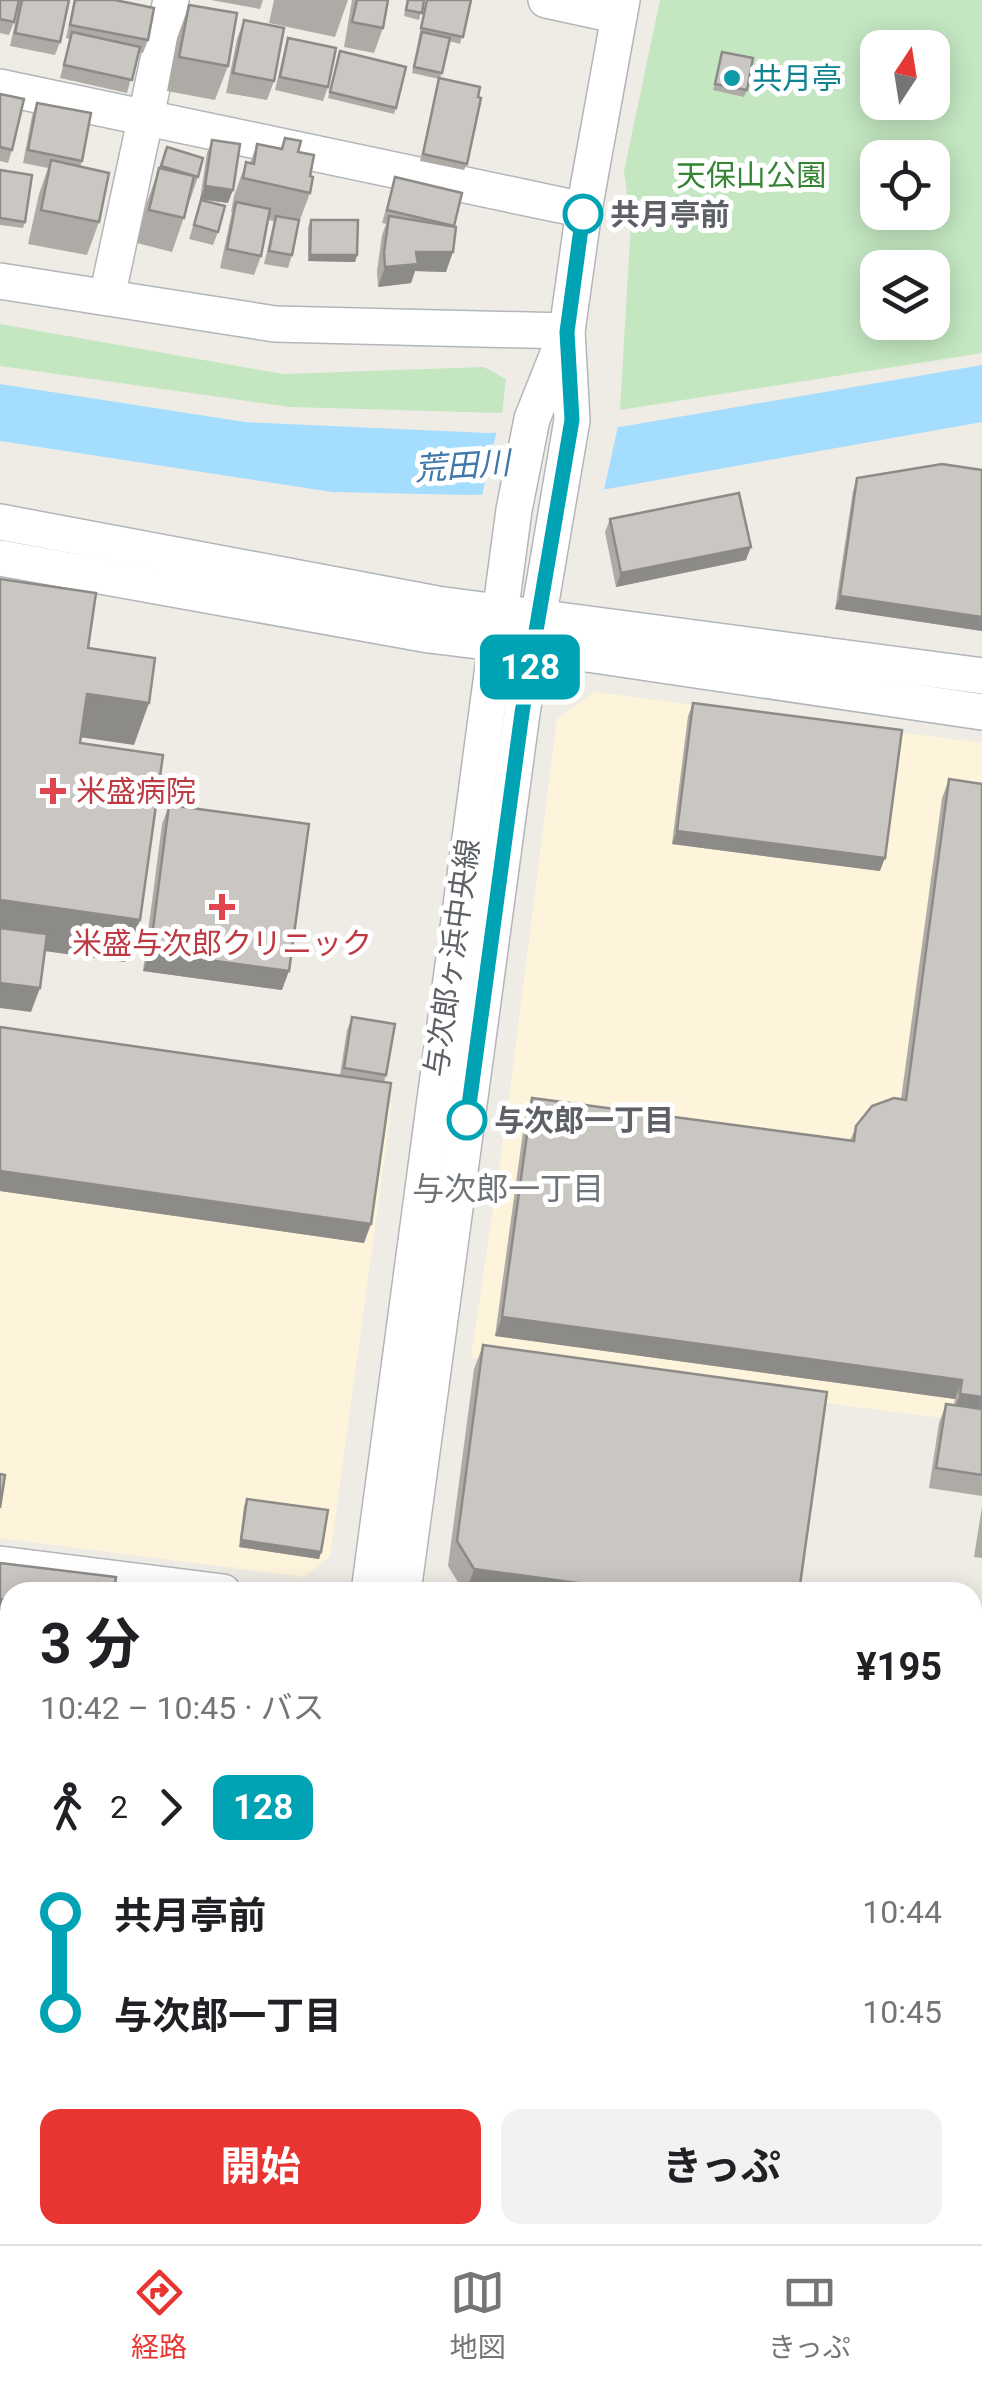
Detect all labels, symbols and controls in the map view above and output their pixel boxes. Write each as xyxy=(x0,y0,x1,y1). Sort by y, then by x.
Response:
north arrow xyxy=(860,30,950,120)
map controls xyxy=(860,30,950,340)
place label: 共月亭 xyxy=(752,61,842,96)
marker: 共月亭 xyxy=(721,67,743,89)
button: locate xyxy=(860,140,950,230)
park label: 天保山公園 xyxy=(676,158,826,193)
marker: 共月亭前 xyxy=(564,195,602,233)
place label: 共月亭前 xyxy=(610,197,730,232)
button: layers xyxy=(860,250,950,340)
water label: 荒田川 xyxy=(413,443,514,488)
line badge: 128 xyxy=(472,634,588,700)
text: 128 xyxy=(500,647,560,688)
place label: 米盛病院 xyxy=(76,774,196,809)
marker: 米盛病院 xyxy=(40,778,66,804)
street label: 与次郎ヶ浜中央線 xyxy=(418,837,486,1079)
marker: 米盛与次郎クリニック xyxy=(209,894,235,920)
place label: 米盛与次郎クリニック xyxy=(72,926,372,961)
marker: 与次郎一丁目 xyxy=(448,1101,486,1139)
place label: 与次郎一丁目 xyxy=(494,1103,674,1138)
district label: 与次郎一丁目 xyxy=(412,1170,604,1208)
text: 3 分 xyxy=(40,1612,140,1676)
text: ¥195 xyxy=(856,1645,942,1689)
text: 10:42 – 10:45 · バス xyxy=(40,1689,325,1727)
icon: walk xyxy=(40,1780,95,1835)
icon: forward xyxy=(143,1780,198,1835)
text: 128 xyxy=(233,1787,293,1828)
text: 2 xyxy=(110,1788,128,1826)
text: 10:44 xyxy=(862,1893,942,1931)
text: 共月亭前 xyxy=(114,1894,266,1938)
text: 10:45 xyxy=(862,1993,942,2031)
text: 与次郎一丁目 xyxy=(114,1994,342,2038)
button: 開始 xyxy=(40,2109,481,2224)
button: きっぷ xyxy=(501,2109,942,2224)
tab: 経路 xyxy=(131,2265,187,2365)
tab: 地図 xyxy=(450,2265,506,2365)
tab: きっぷ xyxy=(768,2265,851,2365)

